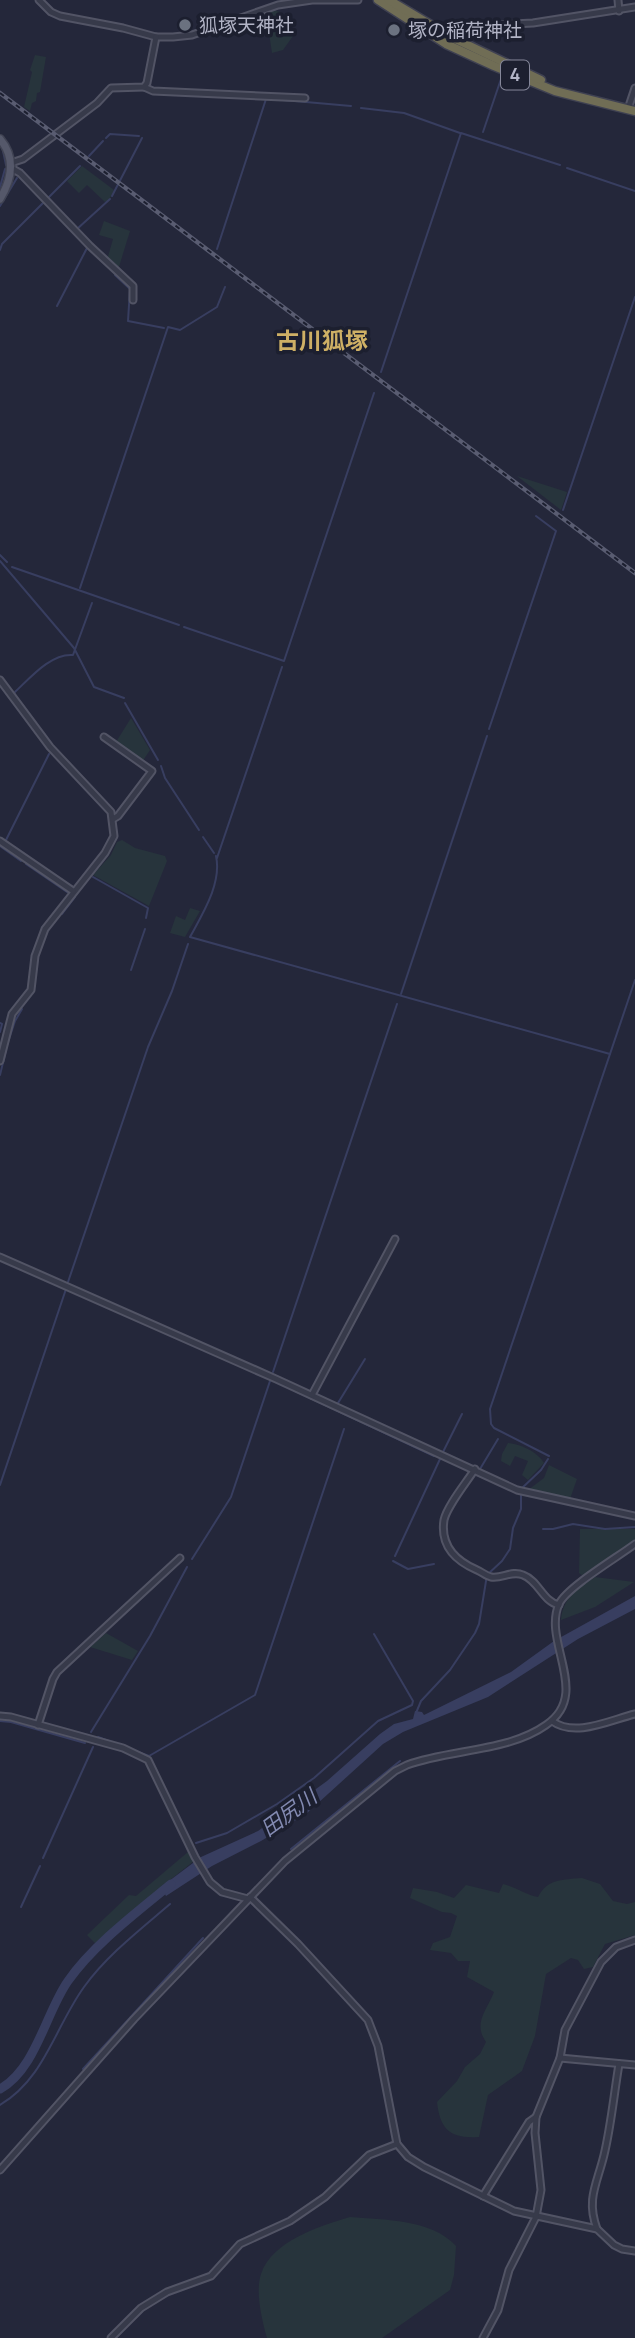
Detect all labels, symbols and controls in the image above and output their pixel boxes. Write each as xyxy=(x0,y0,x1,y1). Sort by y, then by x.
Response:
place label: 狐塚天神社 xyxy=(199,12,294,38)
marker: 狐塚天神社 xyxy=(177,17,193,33)
place label: 塚の稲荷神社 xyxy=(408,17,522,43)
marker: 塚の稲荷神社 xyxy=(386,22,402,38)
road number: 4 xyxy=(501,60,529,90)
district label: 古川狐塚 xyxy=(276,324,368,356)
water label: 田尻川 xyxy=(255,1781,324,1842)

